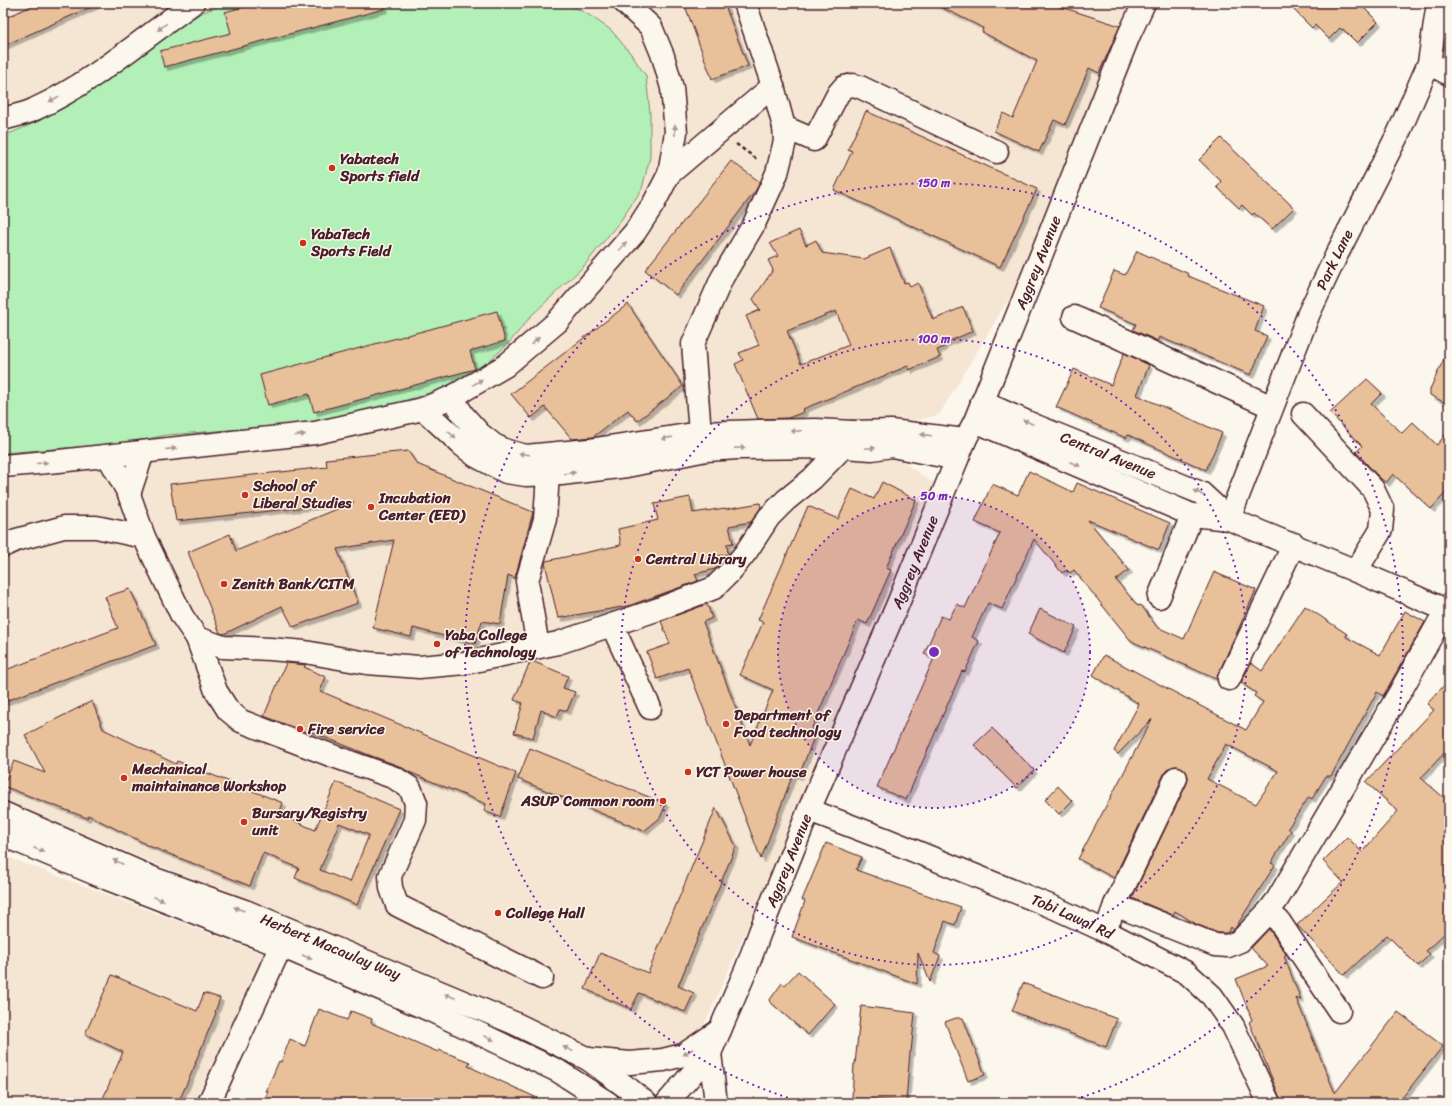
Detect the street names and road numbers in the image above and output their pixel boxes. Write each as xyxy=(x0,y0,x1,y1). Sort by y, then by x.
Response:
street label: Aggrey Avenue xyxy=(1007,211,1069,314)
street label: Park Lane xyxy=(1309,225,1360,294)
street label: Central Avenue xyxy=(1056,424,1160,487)
street label: Aggrey Avenue xyxy=(884,511,946,614)
street label: Aggrey Avenue xyxy=(758,809,819,912)
street label: Tobi Lawal Rd xyxy=(1027,887,1119,947)
street label: Herbert Macaulay Way xyxy=(256,906,405,988)

